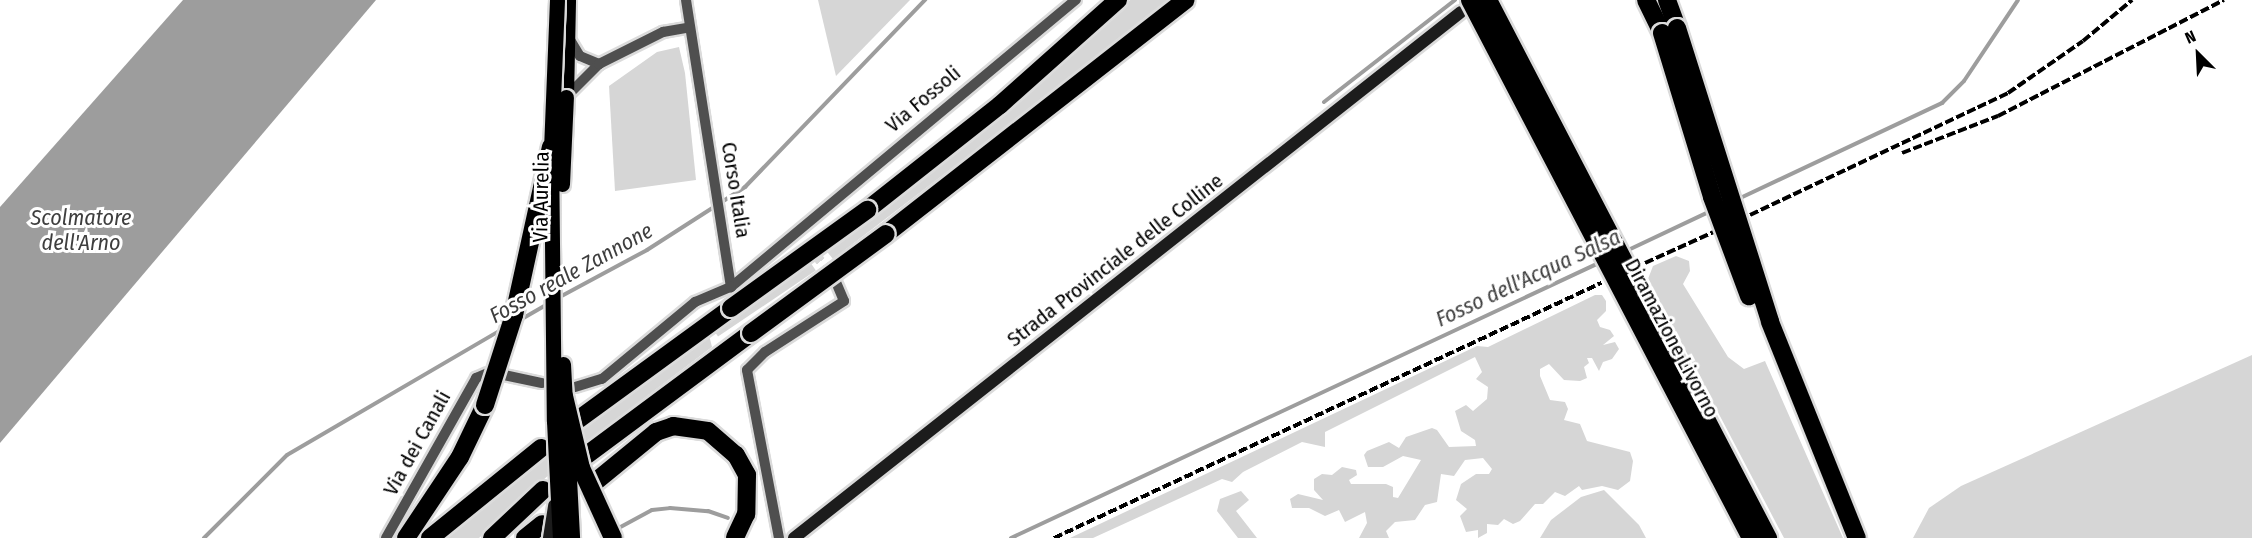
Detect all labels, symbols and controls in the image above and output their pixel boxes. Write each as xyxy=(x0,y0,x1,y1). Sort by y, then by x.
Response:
north arrow xyxy=(2168,24,2228,84)
text: N xyxy=(2182,26,2199,48)
street label: Via Fossoli xyxy=(880,60,966,138)
street label: Corso Italia xyxy=(716,140,756,240)
street label: Via Aurelia xyxy=(528,151,554,243)
street label: Strada Provinciale delle Colline xyxy=(1002,168,1228,352)
water label: Scolmatore dell'Arno xyxy=(31,204,131,255)
water label: Fosso reale Zannone xyxy=(485,217,657,329)
water label: Fosso dell'Acqua Salsa xyxy=(1431,224,1625,332)
street label: Diramazione Livorno xyxy=(1620,254,1724,422)
street label: Via dei Canali xyxy=(378,386,456,500)

